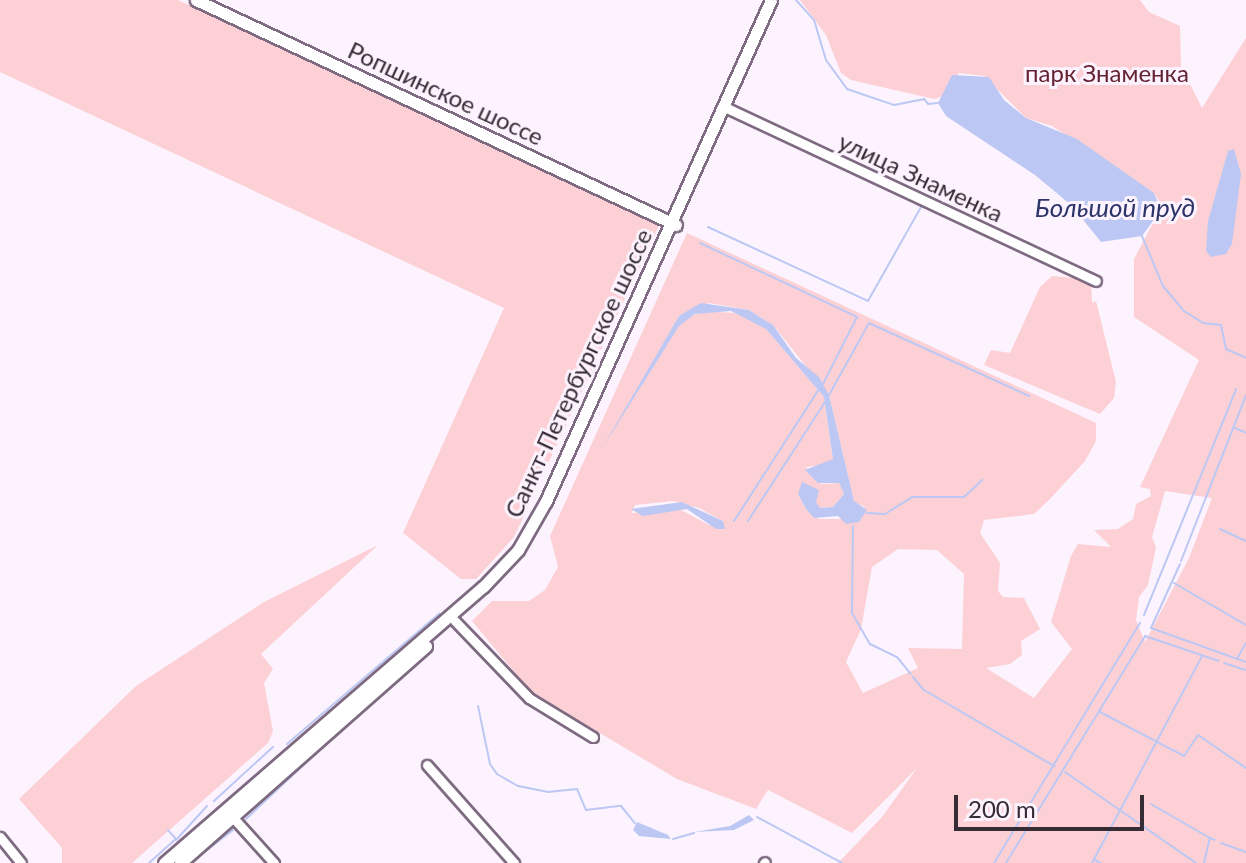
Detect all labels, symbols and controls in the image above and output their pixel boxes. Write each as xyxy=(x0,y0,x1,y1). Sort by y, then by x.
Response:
street label: Ропшинское шоссе xyxy=(344,35,548,151)
park label: парк Знаменка xyxy=(1025,59,1189,87)
street label: улица Знаменка xyxy=(834,126,1008,228)
water label: Большой пруд xyxy=(1035,192,1195,224)
street label: Санкт-Петербургское шоссе xyxy=(498,224,658,522)
scale bar xyxy=(958,779,1148,829)
text: 200 m xyxy=(968,794,1036,823)

